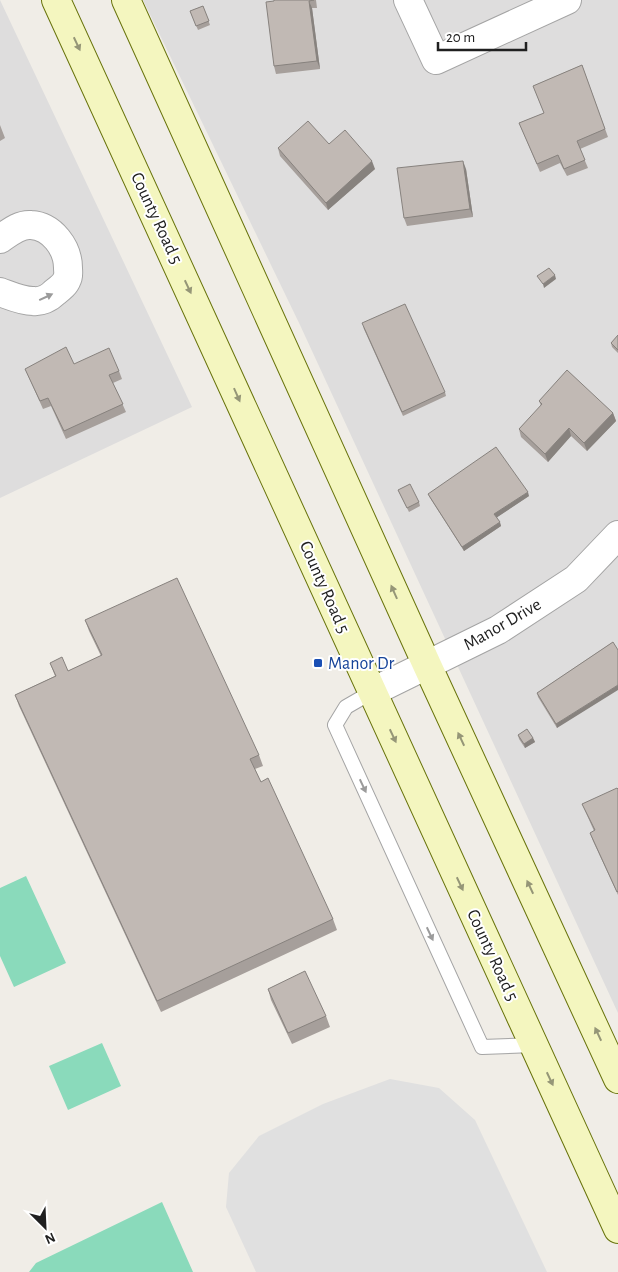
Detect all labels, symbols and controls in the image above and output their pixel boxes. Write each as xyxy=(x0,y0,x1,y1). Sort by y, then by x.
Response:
scale bar xyxy=(438,20,526,52)
text: 20 m xyxy=(446,30,475,45)
one-way arrow xyxy=(74,37,82,51)
street label: County Road 5 xyxy=(127,170,185,267)
one-way arrow xyxy=(185,280,193,294)
one-way arrow xyxy=(39,293,53,301)
one-way arrow xyxy=(234,388,242,402)
street label: County Road 5 xyxy=(296,539,352,636)
one-way arrow xyxy=(390,585,398,599)
street label: Manor Drive xyxy=(461,595,544,654)
place label: Manor Dr xyxy=(328,655,395,673)
marker: Manor Dr xyxy=(312,657,324,669)
one-way arrow xyxy=(389,729,397,743)
one-way arrow xyxy=(457,732,465,746)
one-way arrow xyxy=(359,779,367,793)
one-way arrow xyxy=(457,877,465,891)
one-way arrow xyxy=(525,880,533,894)
street label: County Road 5 xyxy=(463,907,521,1004)
one-way arrow xyxy=(427,927,435,941)
one-way arrow xyxy=(593,1027,602,1042)
one-way arrow xyxy=(546,1072,554,1086)
north arrow xyxy=(20,1202,70,1252)
text: N xyxy=(43,1230,57,1246)

